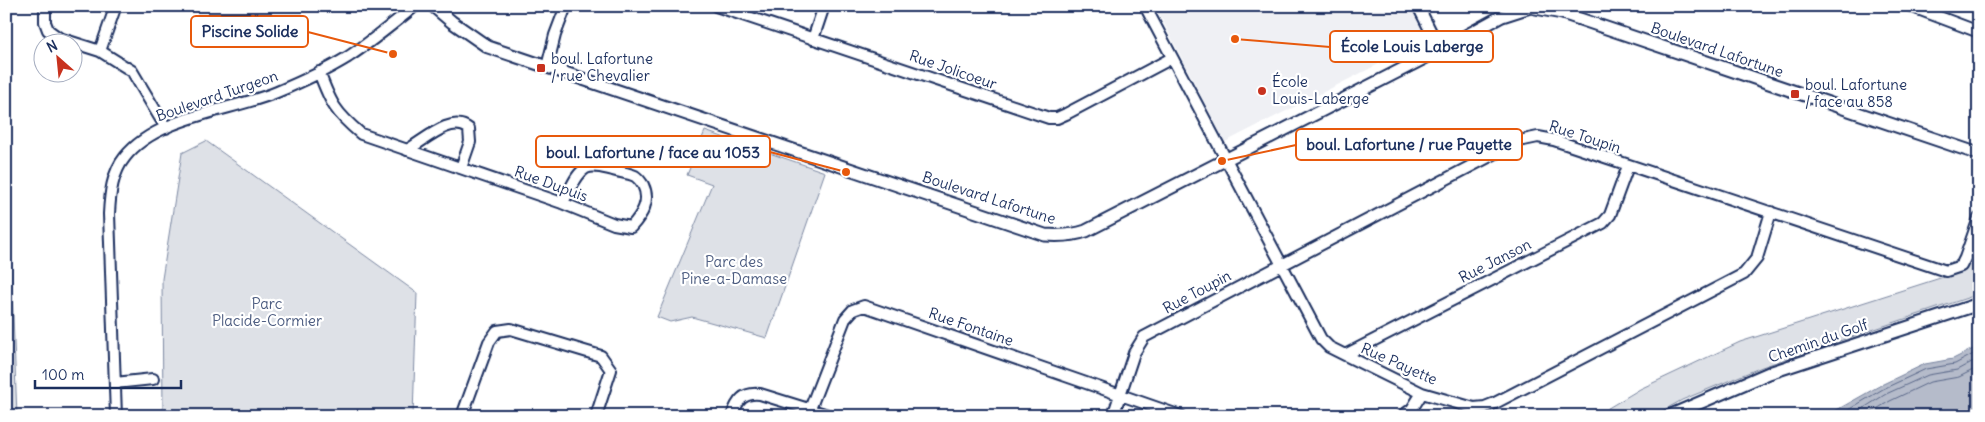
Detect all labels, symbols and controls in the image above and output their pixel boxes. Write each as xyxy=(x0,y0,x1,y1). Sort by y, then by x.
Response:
callout: Piscine Solide xyxy=(191,16,308,47)
street label: Boulevard Lafortune xyxy=(1648,18,1786,81)
text: Piscine Solide xyxy=(202,21,299,41)
callout: École Louis Laberge xyxy=(1330,31,1493,62)
north arrow xyxy=(32,32,82,82)
text: N xyxy=(44,36,60,57)
text: École Louis Laberge xyxy=(1341,36,1484,57)
street label: Rue Jolicoeur xyxy=(907,46,999,93)
place label: boul. Lafortune / rue Chevalier xyxy=(551,49,653,85)
marker: boul. Lafortune / rue Chevalier xyxy=(535,62,547,74)
street label: Boulevard Turgeon xyxy=(153,66,281,125)
place label: École Louis-Laberge xyxy=(1272,72,1369,108)
place label: boul. Lafortune / face au 858 xyxy=(1805,75,1907,111)
marker: École Louis-Laberge xyxy=(1256,85,1268,97)
marker: boul. Lafortune / face au 858 xyxy=(1789,88,1801,100)
street label: Rue Toupin xyxy=(1547,116,1624,157)
callout: boul. Lafortune / rue Payette xyxy=(1296,129,1522,160)
text: boul. Lafortune / rue Payette xyxy=(1306,134,1512,155)
callout: boul. Lafortune / face au 1053 xyxy=(536,136,770,167)
text: boul. Lafortune / face au 1053 xyxy=(546,142,760,162)
street label: Rue Dupuis xyxy=(512,161,591,206)
street label: Boulevard Lafortune xyxy=(920,167,1058,228)
street label: Rue Janson xyxy=(1455,234,1534,287)
park label: Parc des Pine-a-Damase xyxy=(681,252,787,288)
street label: Rue Toupin xyxy=(1159,266,1234,317)
park label: Parc Placide-Cormier xyxy=(212,294,322,330)
street label: Rue Fontaine xyxy=(926,303,1016,350)
street label: Chemin du Golf xyxy=(1766,314,1871,366)
street label: Rue Payette xyxy=(1358,338,1440,389)
scale bar xyxy=(35,357,181,389)
text: 100 m xyxy=(42,365,84,384)

